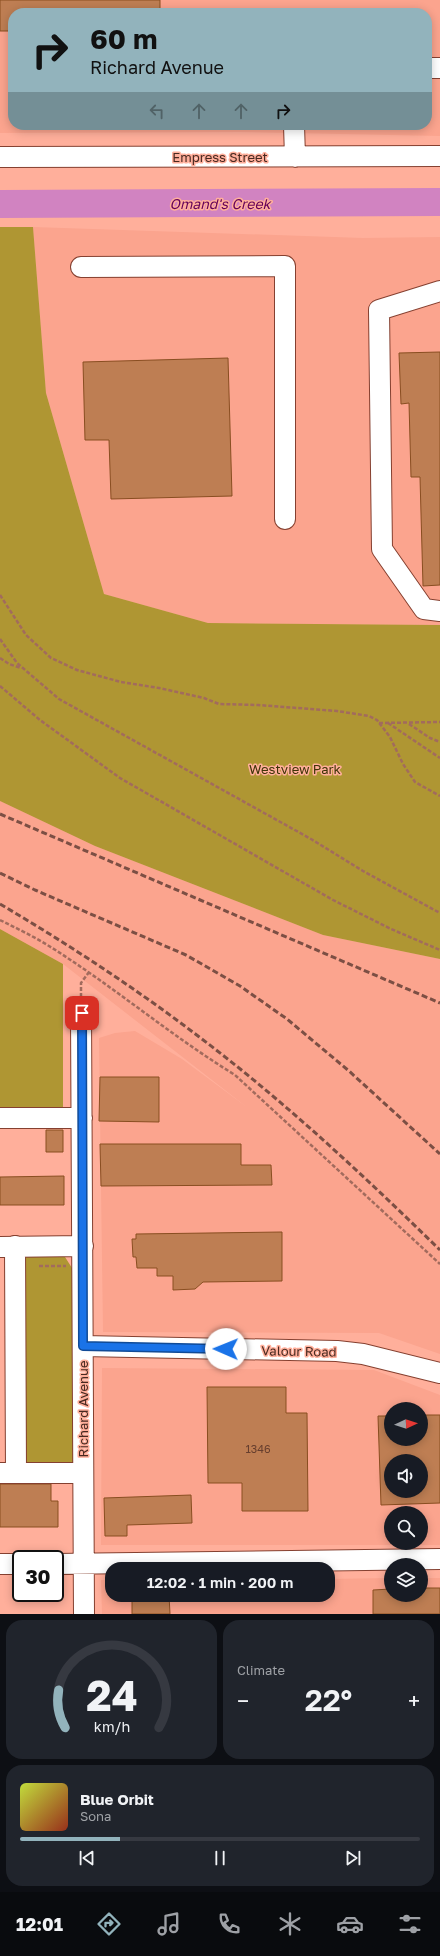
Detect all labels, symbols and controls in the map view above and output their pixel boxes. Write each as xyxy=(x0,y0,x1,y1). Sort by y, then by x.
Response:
text: 60 m xyxy=(90,22,157,55)
icon: right xyxy=(24,24,76,76)
text: Richard Avenue xyxy=(90,56,224,78)
icon: left xyxy=(146,100,168,122)
icon: ahead xyxy=(188,100,210,122)
icon: ahead xyxy=(230,100,252,122)
icon: right xyxy=(272,100,294,122)
street label: Empress Street xyxy=(172,149,268,165)
water label: Omand's Creek xyxy=(170,195,273,212)
park label: Westview Park xyxy=(249,761,342,777)
pin xyxy=(65,996,99,1030)
icon: arrive xyxy=(71,1002,93,1024)
position arrow xyxy=(205,1328,247,1370)
street label: Valour Road xyxy=(261,1342,337,1360)
street label: Richard Avenue xyxy=(75,1361,91,1457)
north arrow xyxy=(384,1402,428,1446)
map controls xyxy=(384,1402,428,1602)
house number: 1346 xyxy=(245,1442,271,1455)
button: sound xyxy=(384,1454,428,1498)
button: search xyxy=(384,1506,428,1550)
speed limit sign: 30 xyxy=(12,1550,64,1602)
button: layers xyxy=(384,1558,428,1602)
text: 12:02 · 1 min · 200 m xyxy=(147,1573,293,1591)
text: Climate xyxy=(237,1662,285,1678)
text: 24 xyxy=(86,1669,137,1719)
text: 22° xyxy=(305,1682,352,1718)
text: − xyxy=(237,1687,249,1714)
text: + xyxy=(408,1687,420,1714)
text: km/h xyxy=(93,1717,130,1734)
text: Blue Orbit xyxy=(80,1790,154,1808)
text: Sona xyxy=(80,1808,111,1824)
icon: previous xyxy=(76,1847,98,1869)
icon: pause xyxy=(209,1847,231,1869)
icon: next xyxy=(342,1847,364,1869)
icon: directions xyxy=(95,1910,123,1938)
icon: music xyxy=(155,1910,183,1938)
icon: phone xyxy=(215,1910,243,1938)
icon: climate xyxy=(276,1910,304,1938)
icon: car xyxy=(336,1910,364,1938)
icon: filters xyxy=(396,1910,424,1938)
text: 12:01 xyxy=(16,1913,63,1935)

